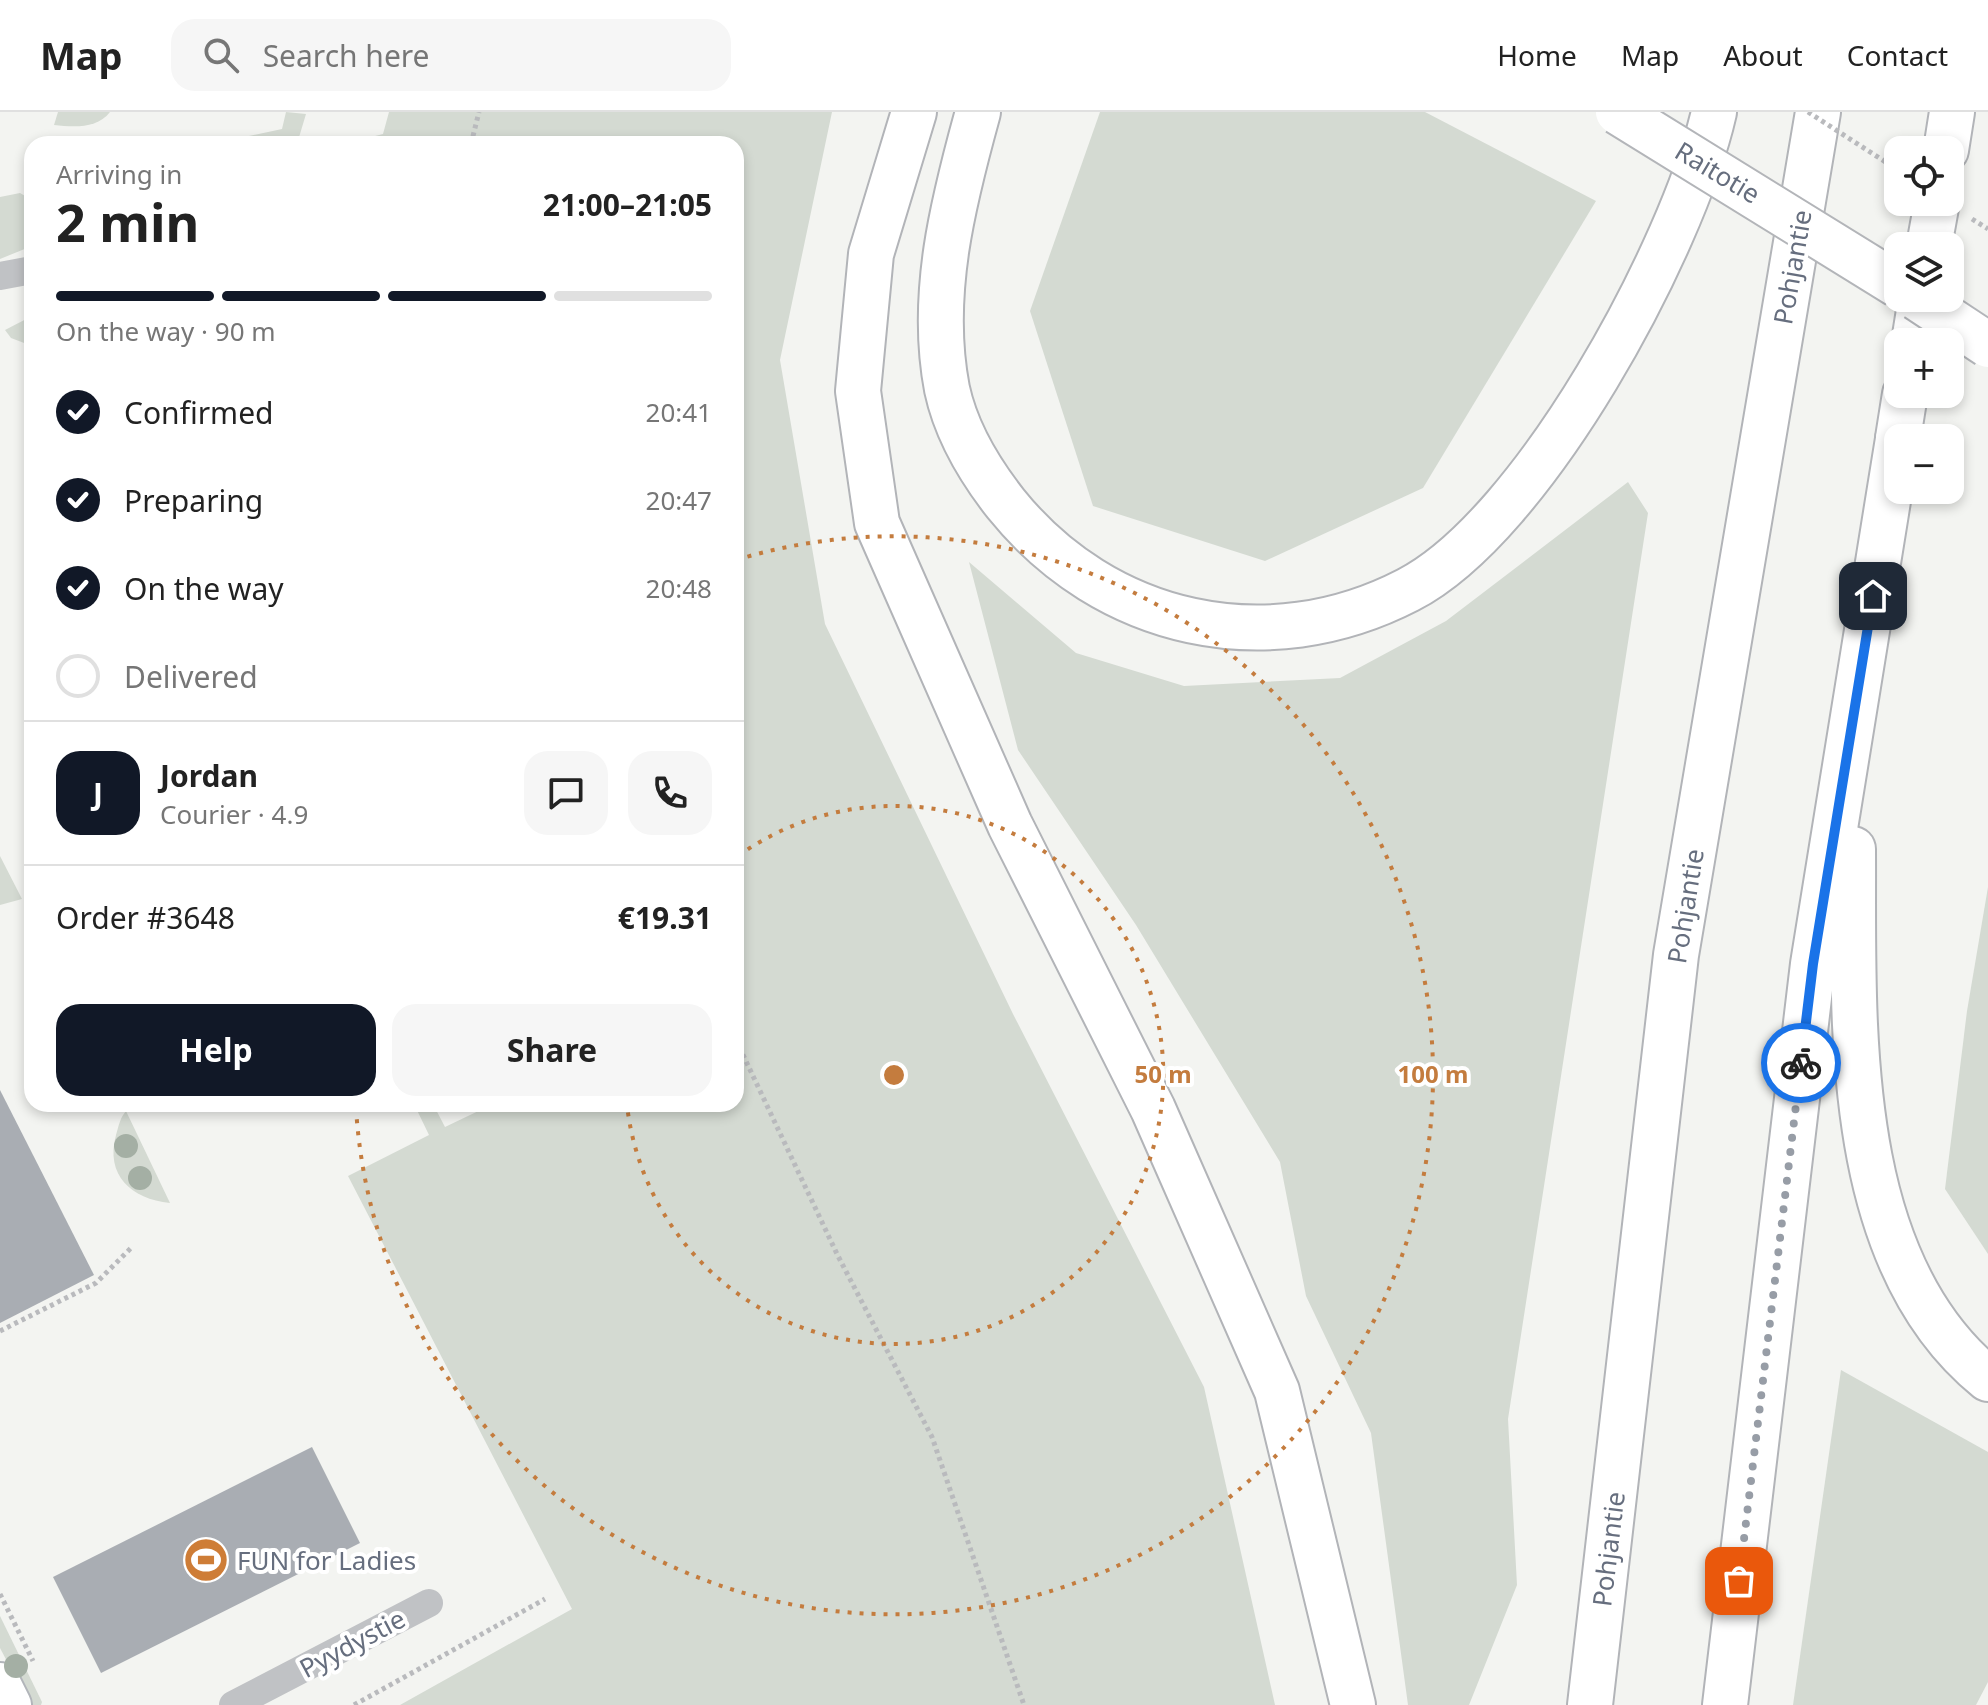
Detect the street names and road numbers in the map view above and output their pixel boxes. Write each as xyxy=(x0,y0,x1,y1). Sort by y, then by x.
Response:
street label: Raitotie xyxy=(1669,133,1767,211)
street label: Pohjantie xyxy=(1764,207,1820,327)
street label: Pohjantie xyxy=(1658,846,1712,966)
street label: Pohjantie xyxy=(1583,1489,1633,1609)
street label: Pyydystie xyxy=(293,1600,411,1686)

